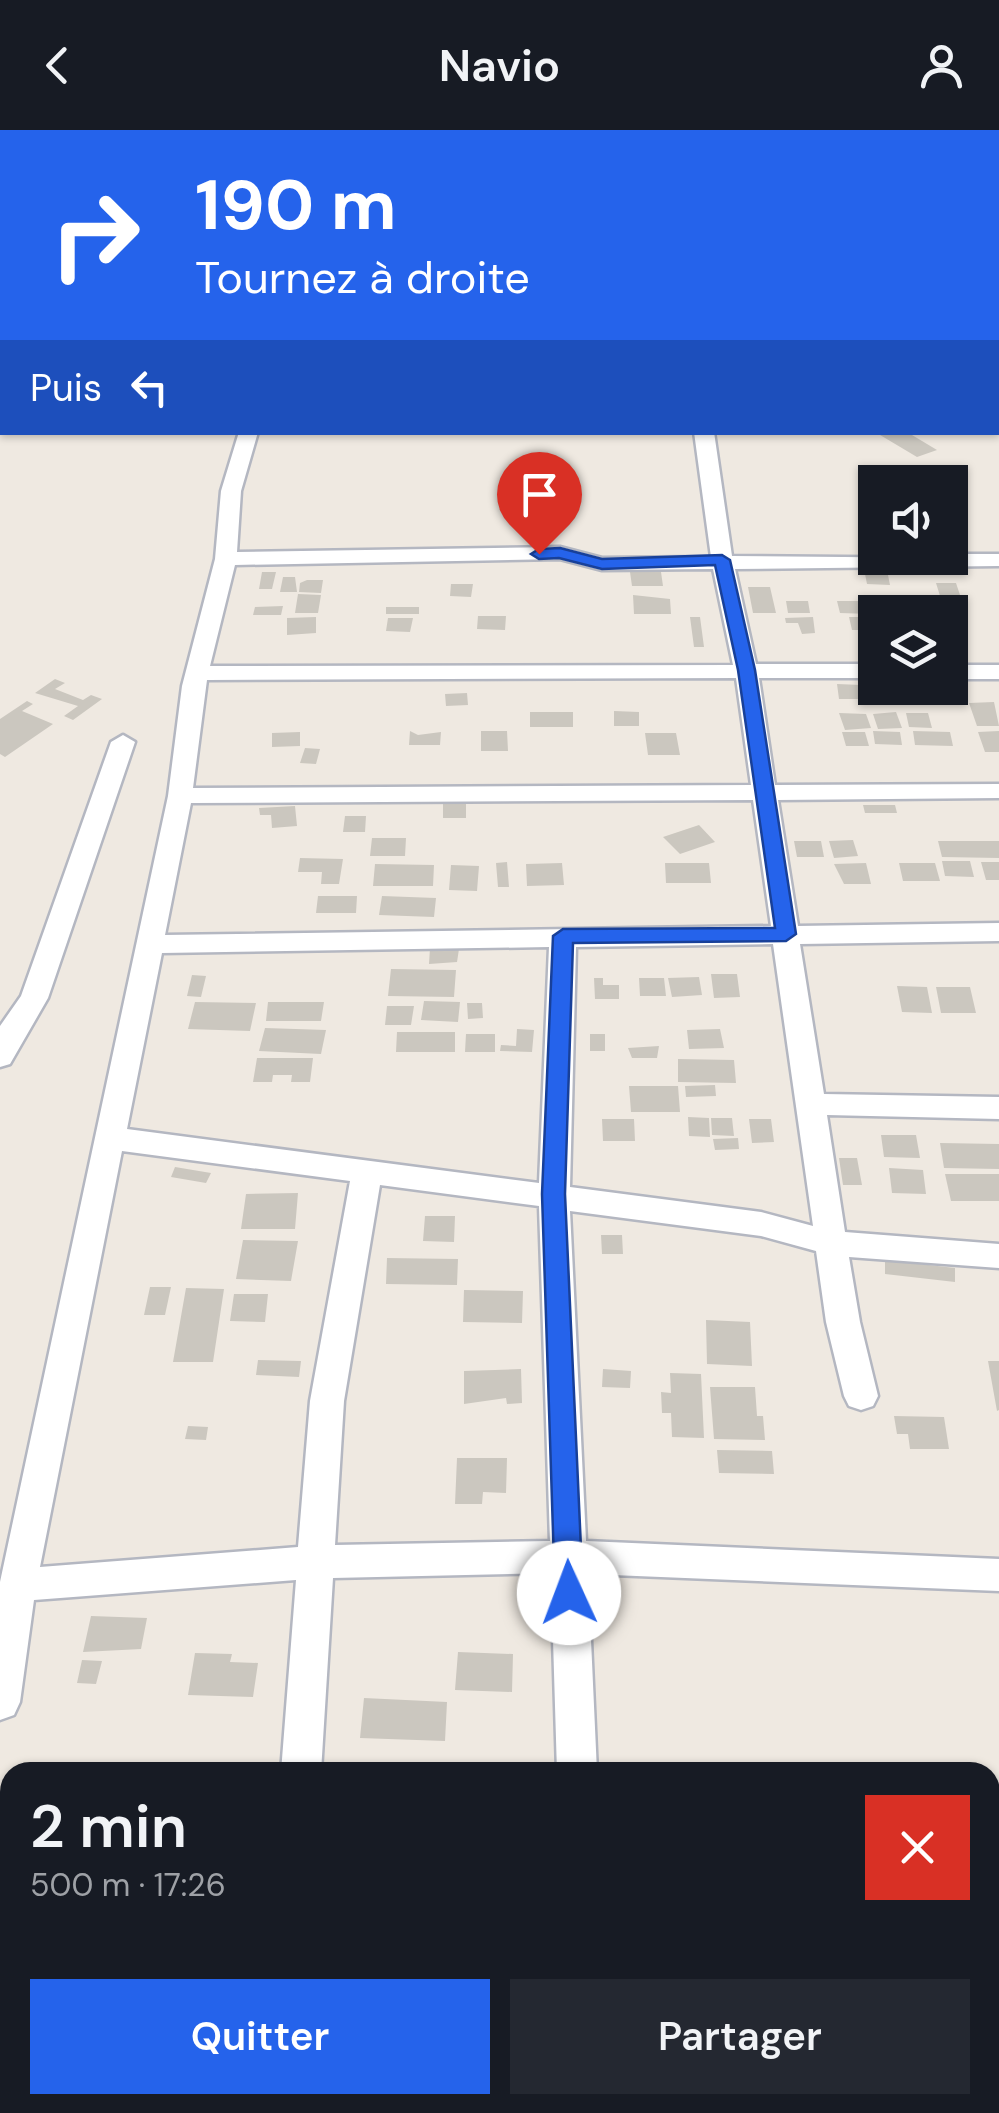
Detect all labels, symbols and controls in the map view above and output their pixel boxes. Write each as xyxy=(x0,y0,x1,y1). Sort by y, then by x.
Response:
text: Navio xyxy=(439,36,560,95)
icon: back xyxy=(30,38,85,93)
icon: person xyxy=(914,38,969,93)
text: 190 m xyxy=(195,160,397,251)
icon: right xyxy=(30,170,160,300)
text: Tournez à droite xyxy=(195,248,530,307)
icon: left xyxy=(122,360,177,415)
text: Puis xyxy=(30,363,102,413)
pin xyxy=(497,452,582,555)
map controls xyxy=(858,465,968,705)
button: sound xyxy=(858,465,968,575)
icon: arrive xyxy=(512,467,567,522)
button: layers xyxy=(858,595,968,705)
position arrow xyxy=(517,1541,621,1645)
text: 2 min xyxy=(30,1787,187,1866)
button: close xyxy=(865,1795,970,1900)
text: 500 m · 17:26 xyxy=(30,1864,226,1906)
button: Quitter xyxy=(30,1979,490,2094)
button: Partager xyxy=(510,1979,970,2094)

